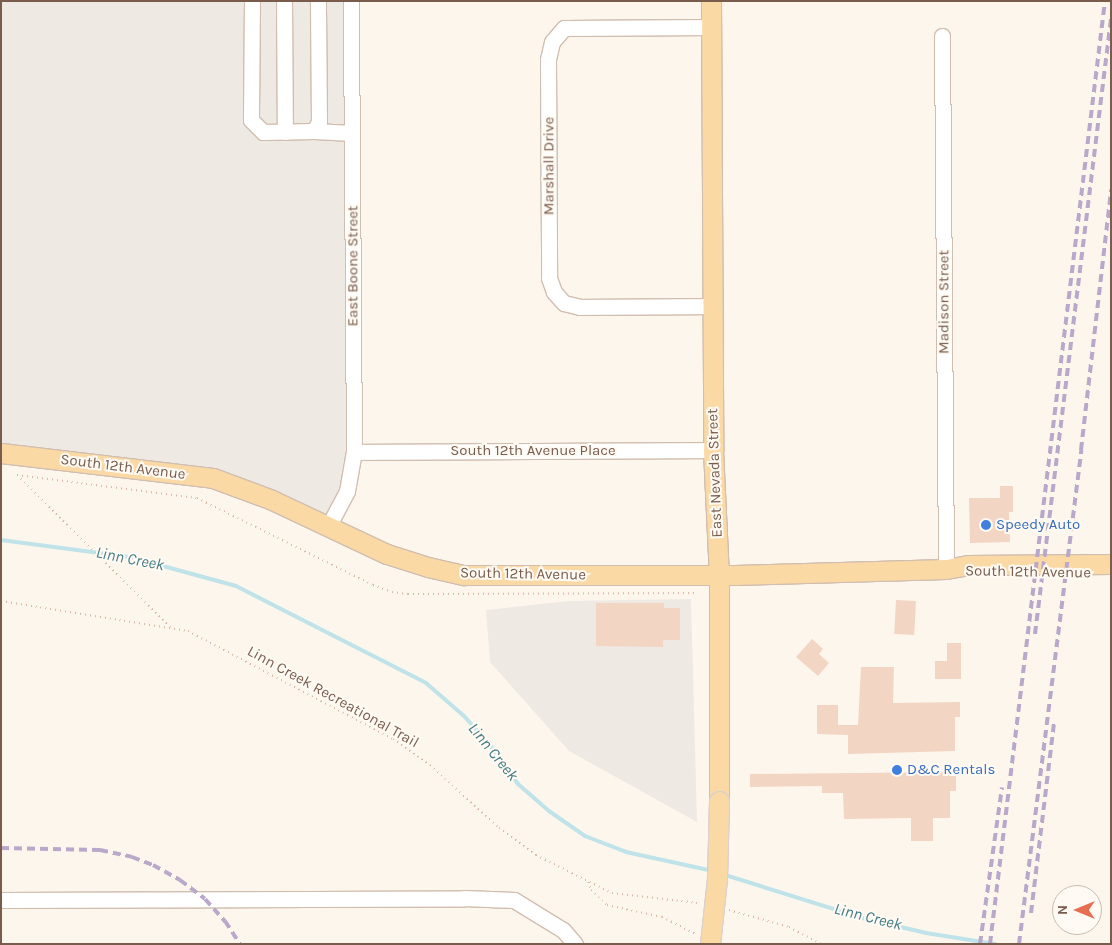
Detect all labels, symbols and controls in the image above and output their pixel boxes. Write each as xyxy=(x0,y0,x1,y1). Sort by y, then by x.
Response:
street label: Marshall Drive xyxy=(540,117,558,215)
street label: East Boone Street xyxy=(344,206,362,326)
street label: Madison Street xyxy=(935,250,953,354)
street label: East Nevada Street xyxy=(704,408,726,538)
street label: South 12th Avenue Place xyxy=(450,442,616,460)
street label: South 12th Avenue xyxy=(59,450,187,484)
place label: Speedy Auto xyxy=(996,516,1080,534)
marker: Speedy Auto xyxy=(980,519,992,531)
water label: Linn Creek xyxy=(94,543,166,575)
street label: South 12th Avenue xyxy=(965,562,1091,582)
street label: South 12th Avenue xyxy=(460,564,586,584)
street label: Linn Creek Recreational Trail xyxy=(244,642,422,752)
water label: Linn Creek xyxy=(464,719,522,785)
place label: D&C Rentals xyxy=(907,761,995,779)
marker: D&C Rentals xyxy=(891,764,903,776)
north arrow xyxy=(1052,885,1102,935)
water label: Linn Creek xyxy=(832,899,904,935)
text: N xyxy=(1054,905,1071,915)

